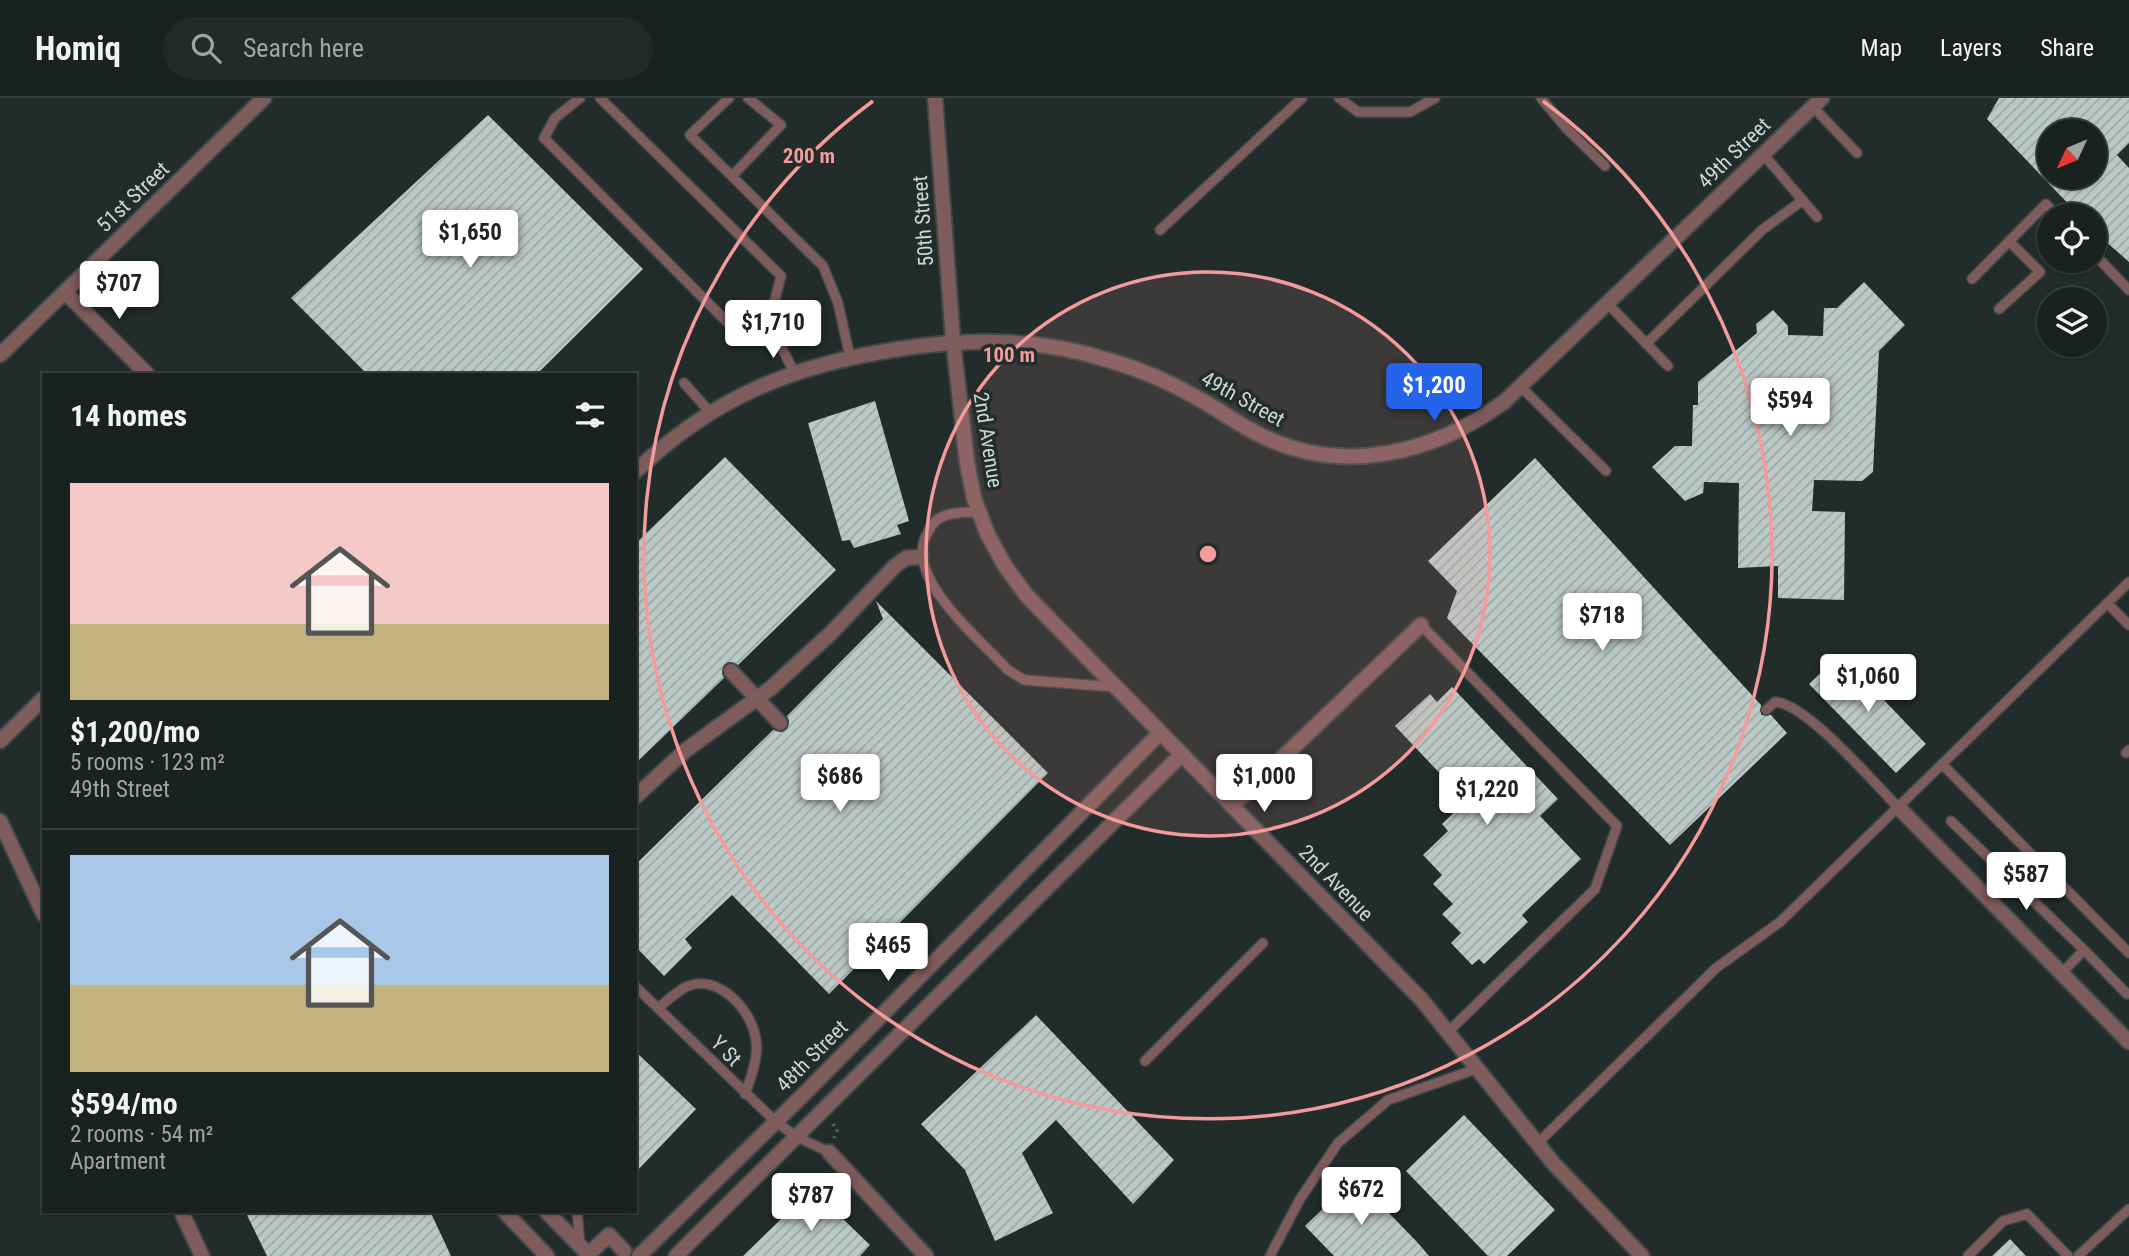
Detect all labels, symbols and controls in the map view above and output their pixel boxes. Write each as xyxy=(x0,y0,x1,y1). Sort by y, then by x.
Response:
search box xyxy=(163,17,653,80)
text: Homiq xyxy=(35,29,121,68)
icon: search xyxy=(187,29,225,67)
text: Search here xyxy=(243,33,364,63)
text: Map xyxy=(1861,34,1902,62)
text: Layers xyxy=(1940,34,2002,62)
text: Share xyxy=(2040,34,2094,62)
street label: 49th Street xyxy=(1693,113,1775,193)
north arrow xyxy=(2037,119,2107,189)
map controls xyxy=(2037,119,2107,357)
text: 200 m xyxy=(783,144,835,168)
street label: 51st Street xyxy=(92,157,174,237)
street label: 50th Street xyxy=(908,175,938,267)
button: locate xyxy=(2037,203,2107,273)
pin: $1,650 xyxy=(413,211,527,270)
text: $1,650 xyxy=(438,219,502,246)
pin: $707 xyxy=(78,262,160,321)
text: $707 xyxy=(96,270,142,297)
button: layers xyxy=(2037,287,2107,357)
pin: $1,710 xyxy=(716,300,830,360)
text: $1,710 xyxy=(741,309,805,336)
text: 100 m xyxy=(983,343,1035,367)
pin: $1,200 xyxy=(1377,364,1491,423)
street label: 49th Street xyxy=(1197,366,1289,432)
text: $1,200 xyxy=(1402,372,1466,399)
pin: $594 xyxy=(1749,378,1831,438)
text: $594 xyxy=(1767,387,1813,414)
street label: 2nd Avenue xyxy=(969,391,1007,490)
icon: filters xyxy=(571,396,609,434)
text: 14 homes xyxy=(70,398,187,433)
icon: home xyxy=(277,528,403,654)
centre of rings xyxy=(1196,542,1220,566)
pin: $718 xyxy=(1561,594,1643,653)
text: $718 xyxy=(1579,602,1625,629)
pin: $1,060 xyxy=(1811,654,1925,714)
text: $1,060 xyxy=(1836,663,1900,690)
text: $1,200/mo xyxy=(70,714,200,749)
text: 5 rooms · 123 m² xyxy=(70,749,225,776)
pin: $686 xyxy=(799,754,881,814)
pin: $1,000 xyxy=(1207,754,1321,814)
text: $686 xyxy=(817,763,863,790)
text: $1,000 xyxy=(1232,763,1296,790)
pin: $1,220 xyxy=(1430,768,1544,827)
text: 49th Street xyxy=(70,776,170,803)
text: $1,220 xyxy=(1455,776,1519,803)
street label: 2nd Avenue xyxy=(1294,840,1378,926)
pin: $587 xyxy=(1985,852,2067,912)
text: $587 xyxy=(2003,861,2049,888)
icon: home xyxy=(277,900,403,1026)
pin: $465 xyxy=(847,924,929,983)
text: $465 xyxy=(865,932,911,959)
street label: 48th Street xyxy=(771,1015,853,1097)
street label: Y St xyxy=(706,1031,746,1071)
text: $594/mo xyxy=(70,1086,178,1121)
text: 2 rooms · 54 m² xyxy=(70,1121,213,1148)
text: Apartment xyxy=(70,1148,166,1175)
pin: $672 xyxy=(1320,1168,1402,1227)
pin: $787 xyxy=(770,1174,852,1233)
text: $672 xyxy=(1338,1176,1384,1203)
text: $787 xyxy=(788,1182,834,1209)

